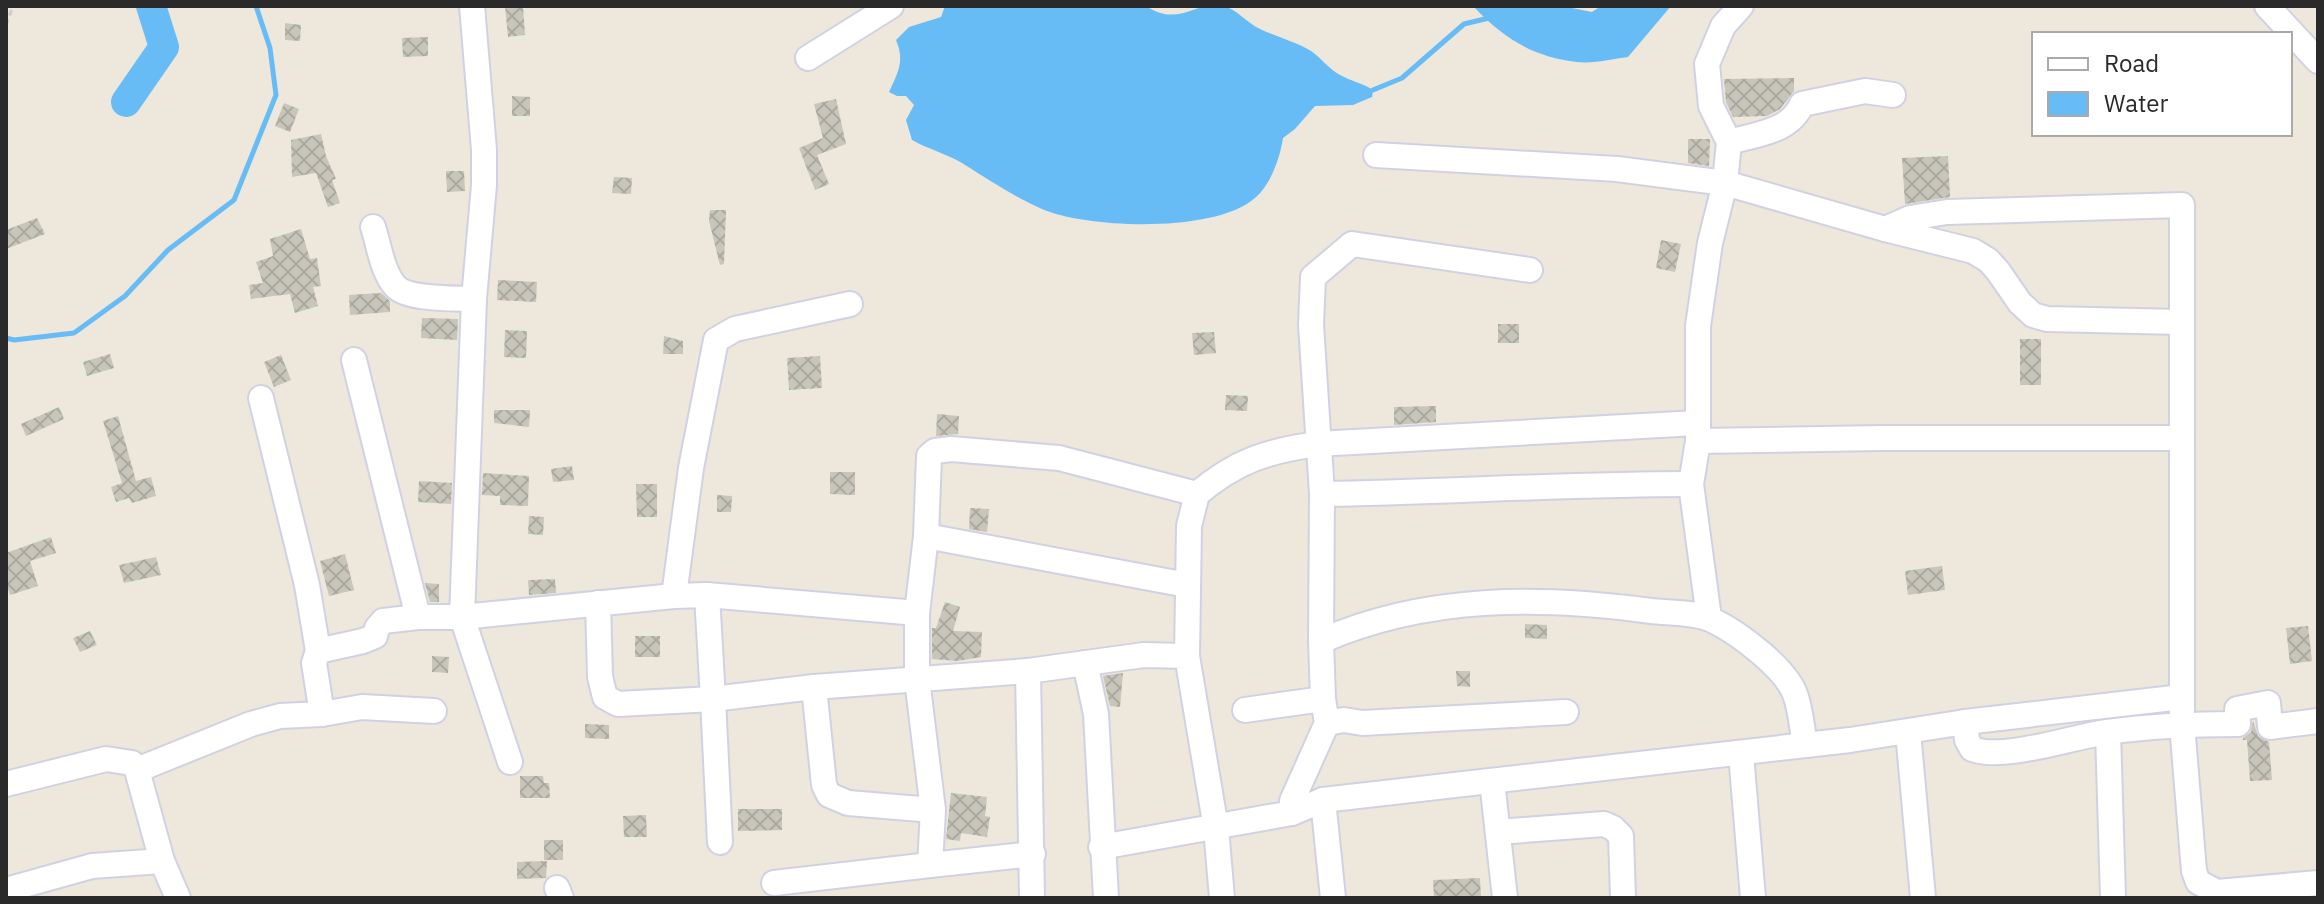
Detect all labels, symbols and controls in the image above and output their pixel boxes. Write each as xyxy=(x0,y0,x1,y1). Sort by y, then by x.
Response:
legend xyxy=(2032,32,2292,136)
text: Road xyxy=(2104,47,2159,79)
text: Water xyxy=(2104,87,2168,119)

